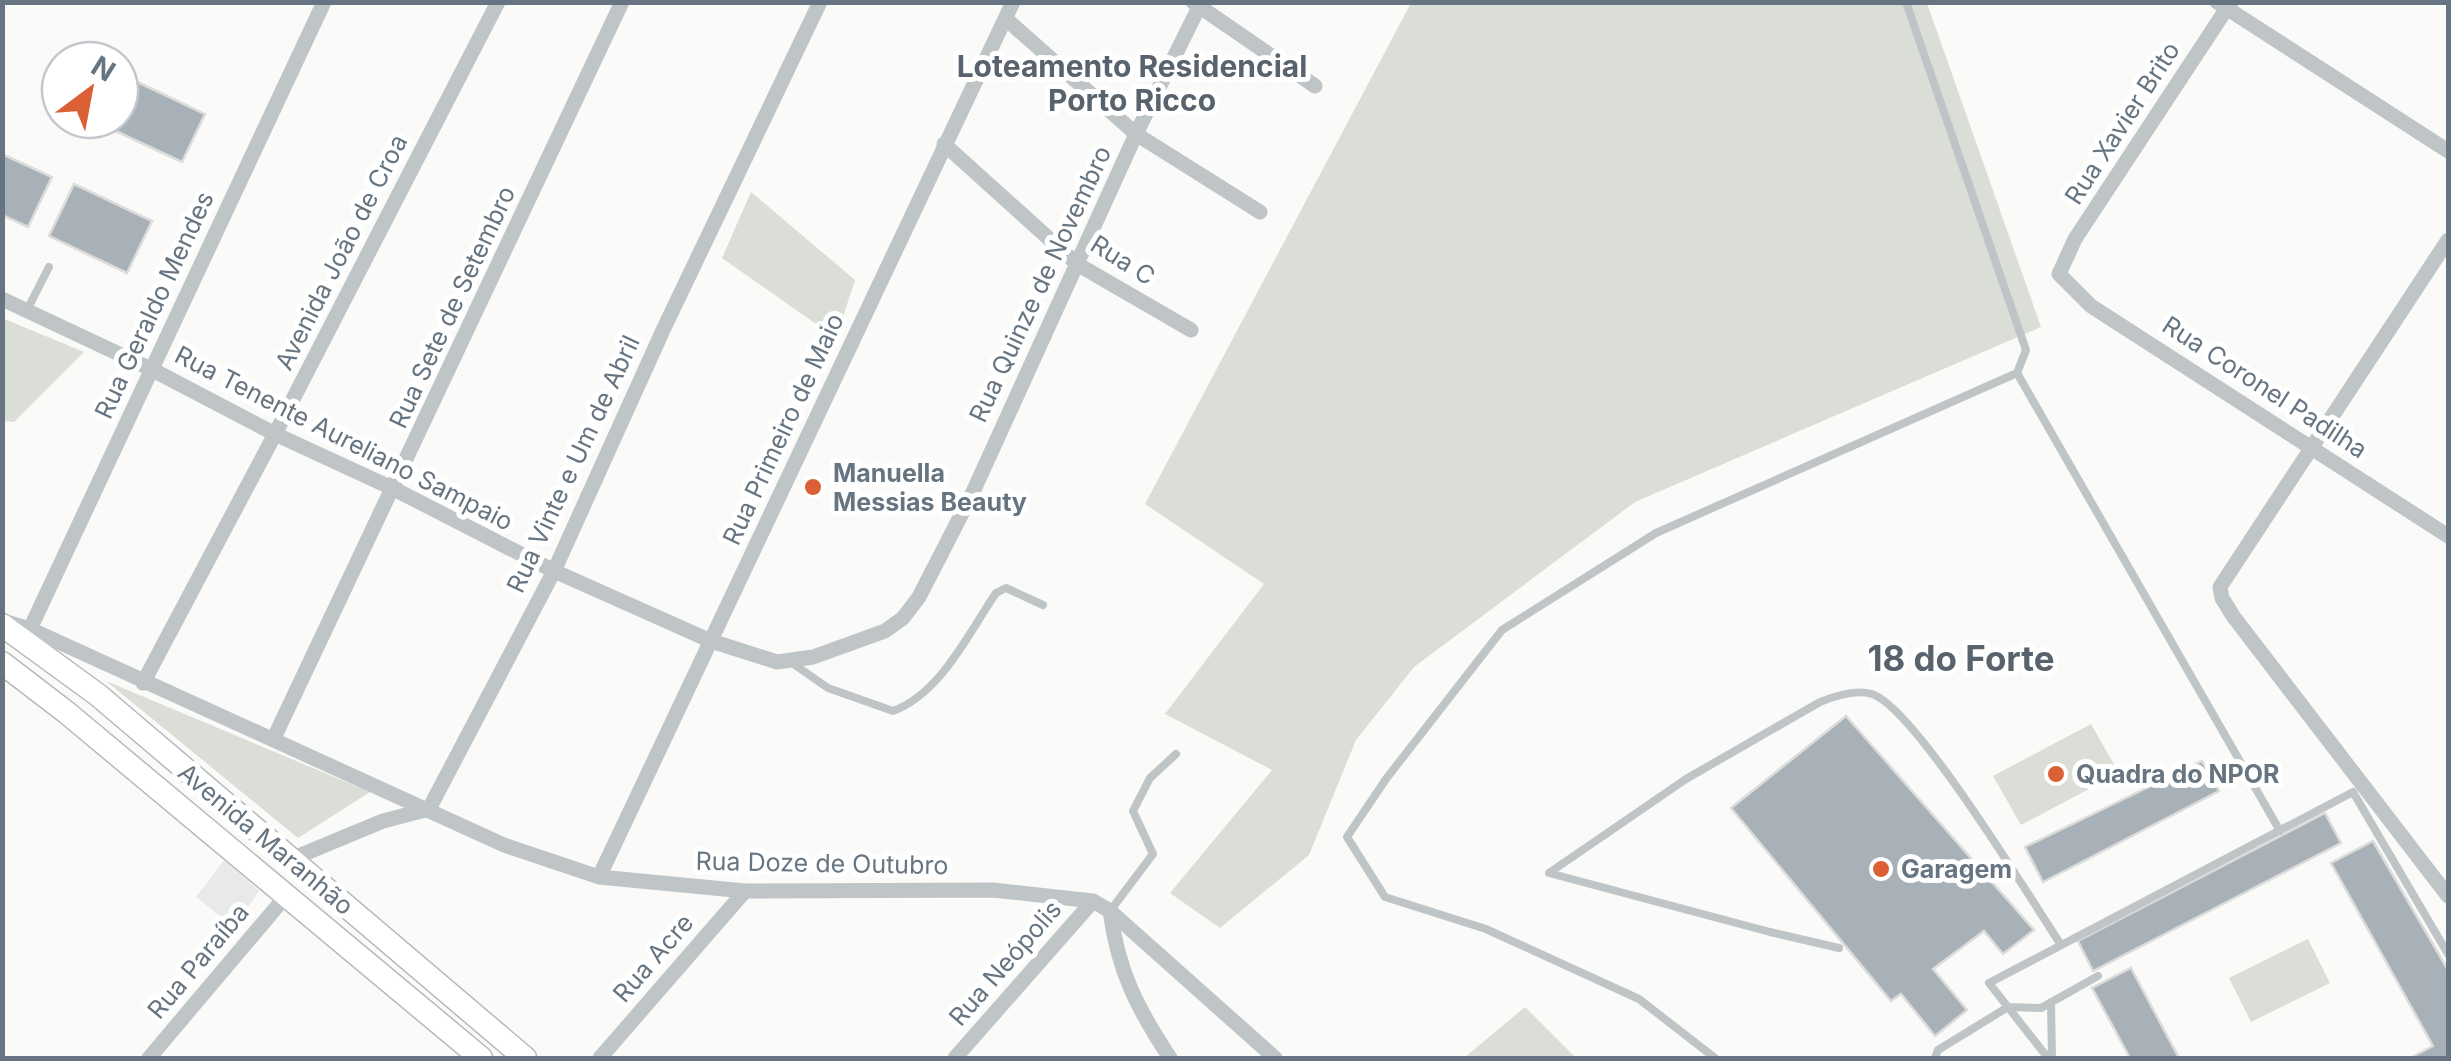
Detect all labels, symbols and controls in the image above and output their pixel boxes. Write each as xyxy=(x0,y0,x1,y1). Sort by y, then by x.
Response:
street label: Rua Xavier Brito xyxy=(2058,36,2186,210)
north arrow xyxy=(40,40,140,140)
district label: Loteamento Residencial Porto Ricco xyxy=(957,48,1307,118)
text: N xyxy=(85,49,121,89)
street label: Avenida João de Croa xyxy=(269,129,413,375)
street label: Rua Quinze de Novembro xyxy=(963,141,1117,427)
street label: Rua Sete de Setembro xyxy=(383,181,521,433)
street label: Rua Geraldo Mendes xyxy=(88,187,220,423)
street label: Rua C xyxy=(1085,229,1161,291)
street label: Rua Primeiro de Maio xyxy=(716,309,850,549)
street label: Rua Coronel Padilha xyxy=(2157,310,2373,464)
street label: Rua Vinte e Um de Abril xyxy=(500,331,646,597)
street label: Rua Tenente Aureliano Sampaio xyxy=(170,339,518,537)
place label: Manuella Messias Beauty xyxy=(833,458,1027,517)
marker: Manuella Messias Beauty xyxy=(802,476,824,498)
district label: 18 do Forte xyxy=(1867,637,2055,679)
street label: Avenida Maranhão xyxy=(172,757,360,921)
place label: Quadra do NPOR xyxy=(2076,759,2279,789)
marker: Quadra do NPOR xyxy=(2045,763,2067,785)
street label: Rua Doze de Outubro xyxy=(695,846,949,880)
place label: Garagem xyxy=(1901,854,2012,884)
marker: Garagem xyxy=(1870,858,1892,880)
street label: Rua Neópolis xyxy=(943,894,1067,1032)
street label: Rua Paraíba xyxy=(141,897,255,1025)
street label: Rua Acre xyxy=(607,908,699,1008)

